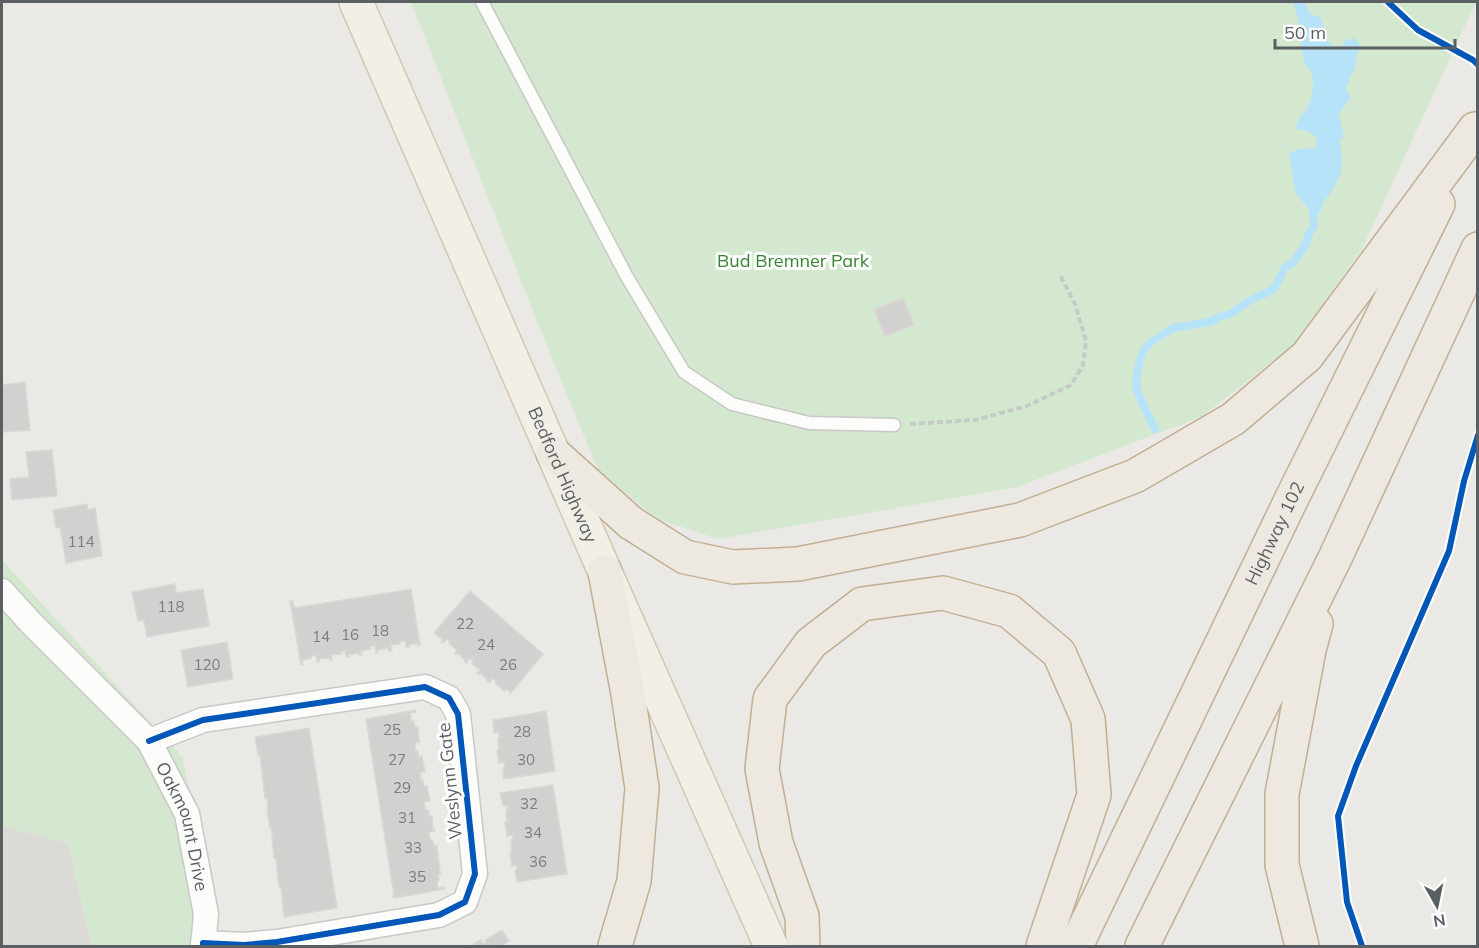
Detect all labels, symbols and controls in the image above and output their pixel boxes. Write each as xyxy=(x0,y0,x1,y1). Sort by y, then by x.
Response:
scale bar xyxy=(1275,12,1455,50)
text: 50 m xyxy=(1284,21,1326,44)
park label: Bud Bremner Park xyxy=(717,249,870,272)
street label: Bedford Highway xyxy=(523,403,603,547)
street label: Highway 102 xyxy=(1240,478,1309,589)
house number: 114 xyxy=(67,532,95,551)
house number: 118 xyxy=(157,597,185,616)
house number: 22 xyxy=(456,614,474,633)
house number: 18 xyxy=(371,621,389,640)
house number: 16 xyxy=(341,625,359,644)
house number: 14 xyxy=(312,627,330,646)
house number: 24 xyxy=(477,635,495,654)
house number: 120 xyxy=(193,655,221,674)
house number: 26 xyxy=(499,655,517,674)
house number: 25 xyxy=(383,720,401,739)
street label: Weslynn Gate xyxy=(432,722,467,841)
house number: 28 xyxy=(513,722,531,741)
house number: 27 xyxy=(388,750,406,769)
house number: 30 xyxy=(517,750,535,769)
street label: Oakmount Drive xyxy=(151,758,213,893)
house number: 29 xyxy=(393,778,411,797)
house number: 32 xyxy=(520,794,538,813)
house number: 31 xyxy=(398,808,416,827)
house number: 34 xyxy=(524,823,542,842)
house number: 33 xyxy=(404,838,422,857)
house number: 36 xyxy=(529,852,547,871)
house number: 35 xyxy=(408,867,426,886)
north arrow xyxy=(1407,876,1467,936)
text: N xyxy=(1432,910,1447,932)

